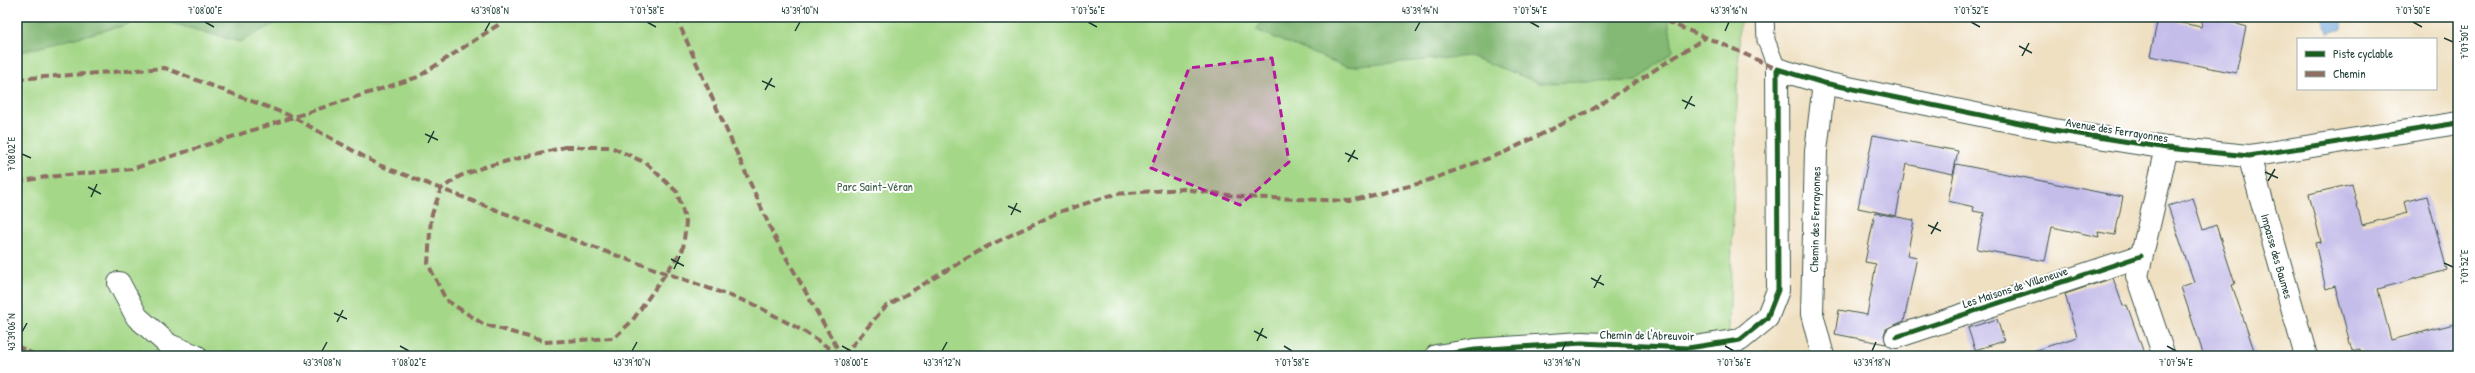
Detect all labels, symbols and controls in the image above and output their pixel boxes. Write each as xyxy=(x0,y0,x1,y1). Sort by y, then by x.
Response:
text: 7°08'00"E xyxy=(188,4,223,17)
text: 43°39'08"N xyxy=(471,4,509,17)
text: 7°07'58"E xyxy=(630,4,665,17)
text: 43°39'10"N xyxy=(782,4,818,17)
text: 7°07'56"E xyxy=(1071,4,1106,17)
text: 43°39'14"N xyxy=(1402,4,1438,17)
text: 7°07'54"E xyxy=(1513,4,1547,17)
text: 43°39'16"N xyxy=(1711,4,1747,17)
text: 7°07'52"E xyxy=(1954,4,1989,17)
text: 7°07'50"E xyxy=(2396,4,2431,17)
text: 7°07'50"E xyxy=(2458,24,2471,59)
legend xyxy=(2297,38,2437,90)
text: Piste cyclable xyxy=(2333,45,2393,62)
text: Chemin xyxy=(2333,65,2366,82)
street label: Avenue des Ferrayonnes xyxy=(2065,114,2170,147)
text: 7°08'02"E xyxy=(5,136,18,171)
street label: Chemin des Ferrayonnes xyxy=(1805,166,1824,273)
park label: Parc Saint-Véran xyxy=(837,178,913,195)
street label: Impasse des Baumes xyxy=(2257,212,2298,301)
text: 7°07'52"E xyxy=(2458,249,2471,284)
street label: Les Maisons de Villeneuve xyxy=(1960,262,2070,312)
text: 43°39'06"N xyxy=(5,313,18,351)
street label: Chemin de l'Abreuvoir xyxy=(1599,326,1695,344)
text: 43°39'08"N xyxy=(303,356,341,369)
text: 7°08'02"E xyxy=(392,356,427,369)
text: 43°39'10"N xyxy=(614,356,650,369)
text: 7°08'00"E xyxy=(834,356,869,369)
text: 43°39'12"N xyxy=(924,356,961,369)
text: 7°07'58"E xyxy=(1275,356,1310,369)
text: 43°39'16"N xyxy=(1544,356,1580,369)
text: 7°07'56"E xyxy=(1717,356,1752,369)
text: 43°39'18"N xyxy=(1854,356,1890,369)
text: 7°07'54"E xyxy=(2159,356,2193,369)

